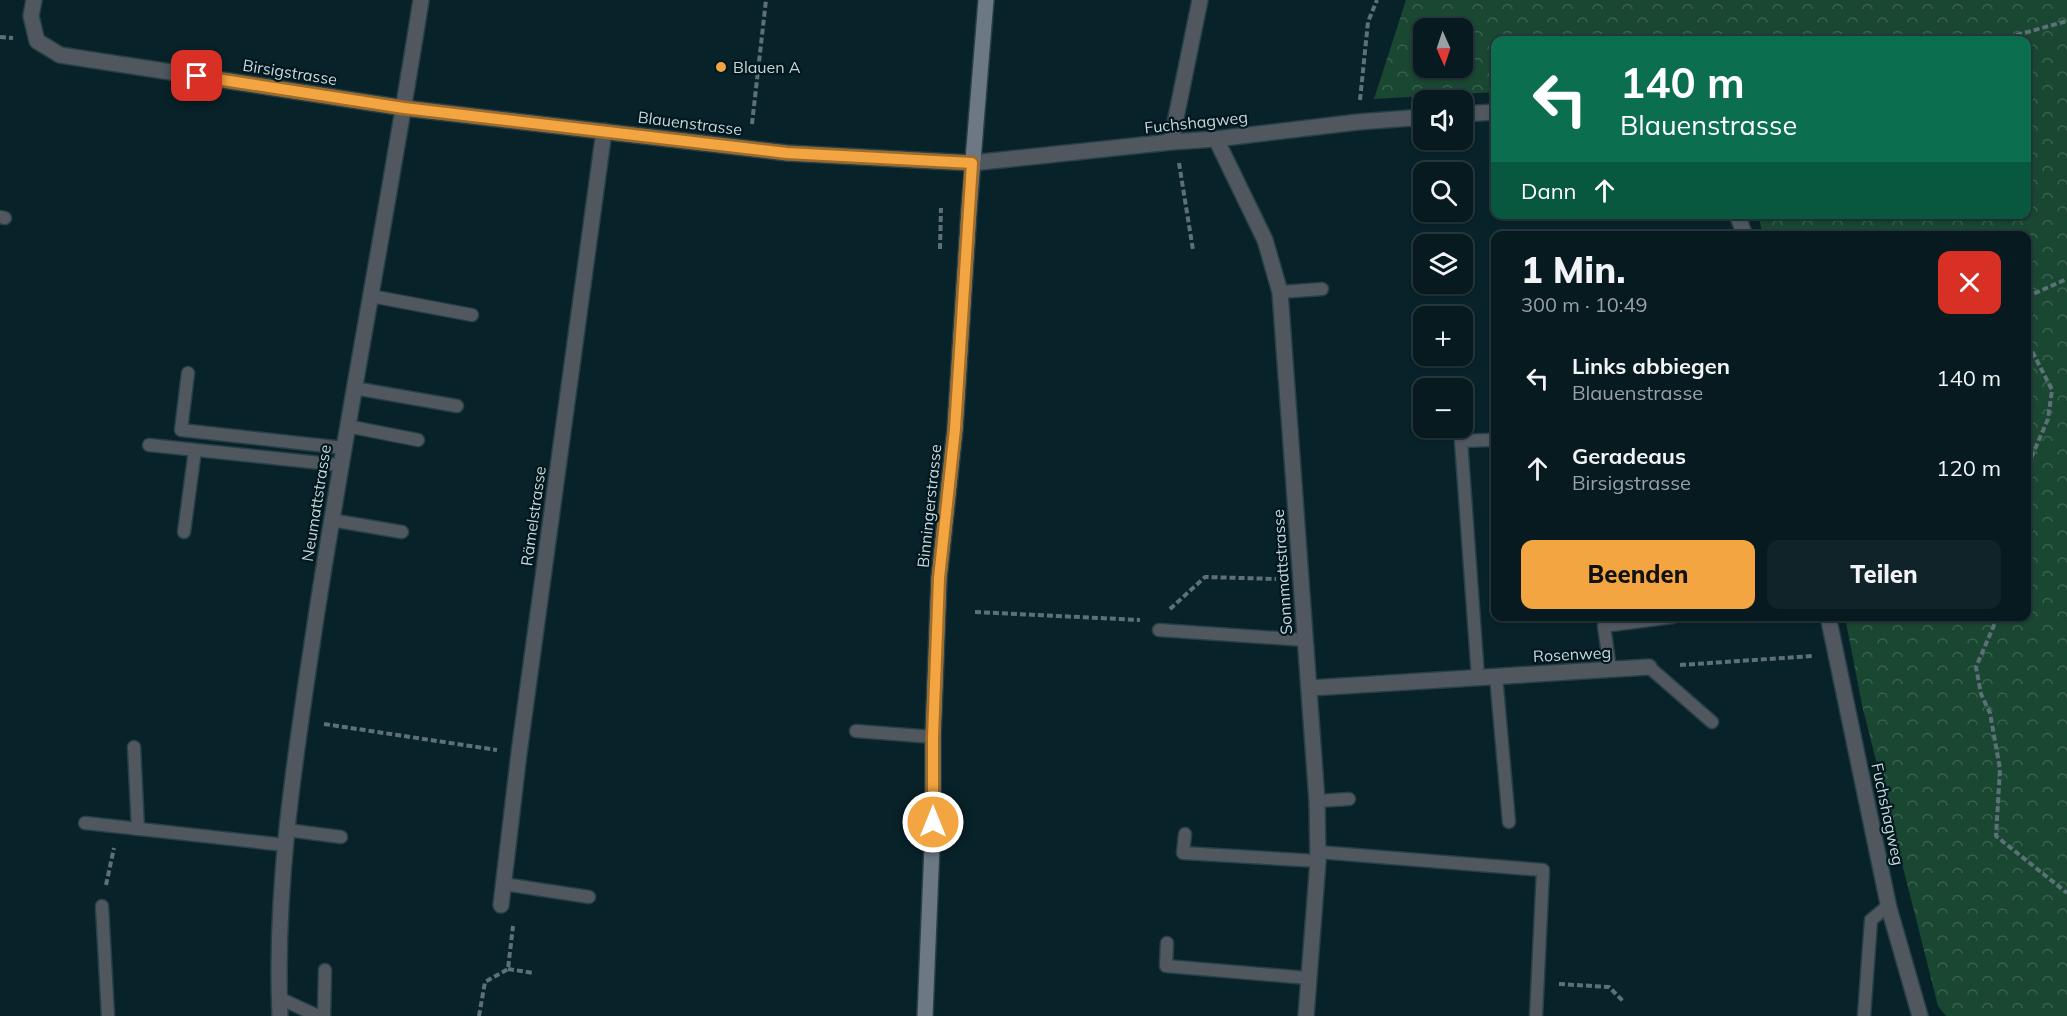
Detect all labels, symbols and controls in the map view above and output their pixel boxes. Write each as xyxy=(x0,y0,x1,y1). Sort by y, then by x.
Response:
north arrow xyxy=(1413,18,1473,78)
map controls xyxy=(1413,18,1473,438)
pin xyxy=(171,50,222,101)
street label: Birsigstrasse xyxy=(241,55,339,89)
text: 140 m xyxy=(1620,56,1745,109)
place label: Blauen A xyxy=(733,57,801,77)
icon: arrive xyxy=(180,59,213,92)
marker: Blauen A xyxy=(714,60,728,74)
icon: left xyxy=(1521,60,1599,138)
button: sound xyxy=(1413,90,1473,150)
street label: Blauenstrasse xyxy=(637,107,743,139)
street label: Fuchshagweg xyxy=(1143,107,1249,137)
text: Blauenstrasse xyxy=(1620,108,1797,142)
button: search xyxy=(1413,162,1473,222)
icon: ahead xyxy=(1588,174,1621,207)
text: Dann xyxy=(1521,177,1576,205)
button: layers xyxy=(1413,234,1473,294)
text: 1 Min. xyxy=(1521,247,1626,292)
button: close xyxy=(1938,251,2001,314)
text: 300 m · 10:49 xyxy=(1521,292,1647,317)
button: + xyxy=(1413,306,1473,366)
text: Links abbiegen xyxy=(1572,352,1730,380)
icon: left xyxy=(1521,362,1554,395)
text: 140 m xyxy=(1936,364,2001,392)
button: − xyxy=(1413,378,1473,438)
text: Blauenstrasse xyxy=(1572,380,1703,405)
text: Geradeaus xyxy=(1572,442,1686,470)
street label: Neumattstrasse xyxy=(297,443,335,563)
street label: Binningerstrasse xyxy=(913,443,945,569)
icon: ahead xyxy=(1521,452,1554,485)
text: 120 m xyxy=(1936,454,2001,482)
street label: Rämelstrasse xyxy=(516,465,550,567)
text: Birsigstrasse xyxy=(1572,470,1691,495)
street label: Sonnmattstrasse xyxy=(1268,509,1296,635)
button: Beenden xyxy=(1521,540,1755,609)
button: Teilen xyxy=(1767,540,2001,609)
street label: Rosenweg xyxy=(1532,642,1612,666)
street label: Fuchshagweg xyxy=(1867,761,1909,867)
position arrow xyxy=(901,790,965,854)

